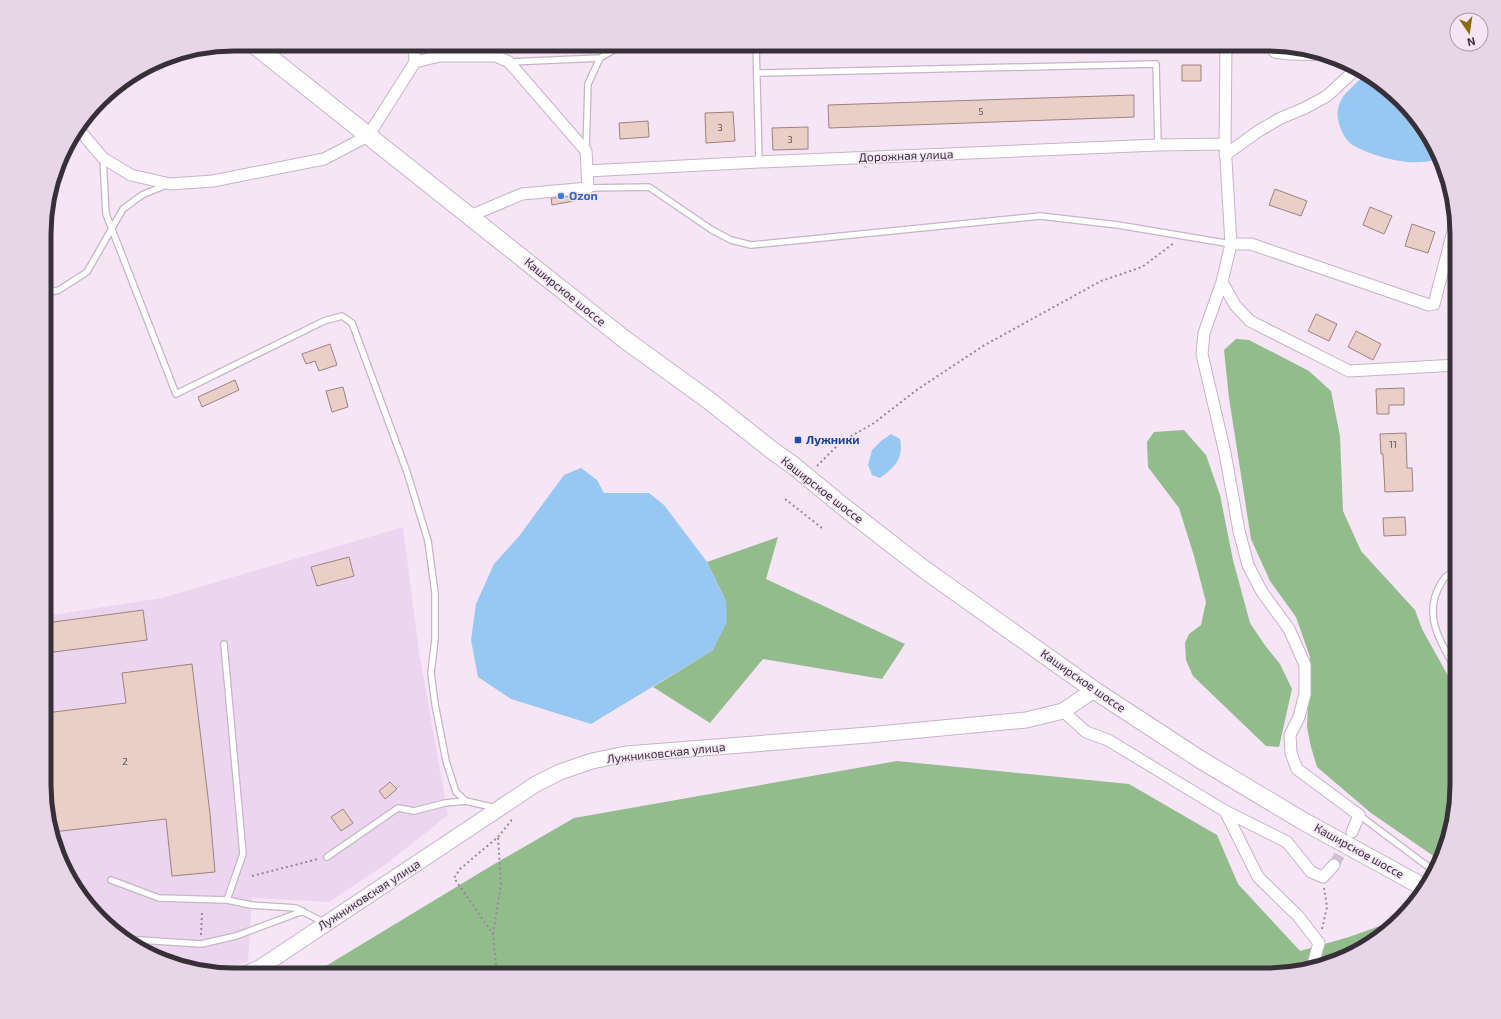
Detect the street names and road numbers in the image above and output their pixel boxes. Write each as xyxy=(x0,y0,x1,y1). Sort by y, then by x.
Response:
street label: Дорожная улица xyxy=(858,146,954,165)
street label: Каширское шоссе xyxy=(522,254,609,328)
street label: Каширское шоссе xyxy=(779,453,867,526)
street label: Каширское шоссе xyxy=(1038,646,1129,715)
street label: Лужниковская улица xyxy=(606,739,726,766)
street label: Каширское шоссе xyxy=(1312,820,1407,881)
street label: Лужниковская улица xyxy=(315,856,423,933)

